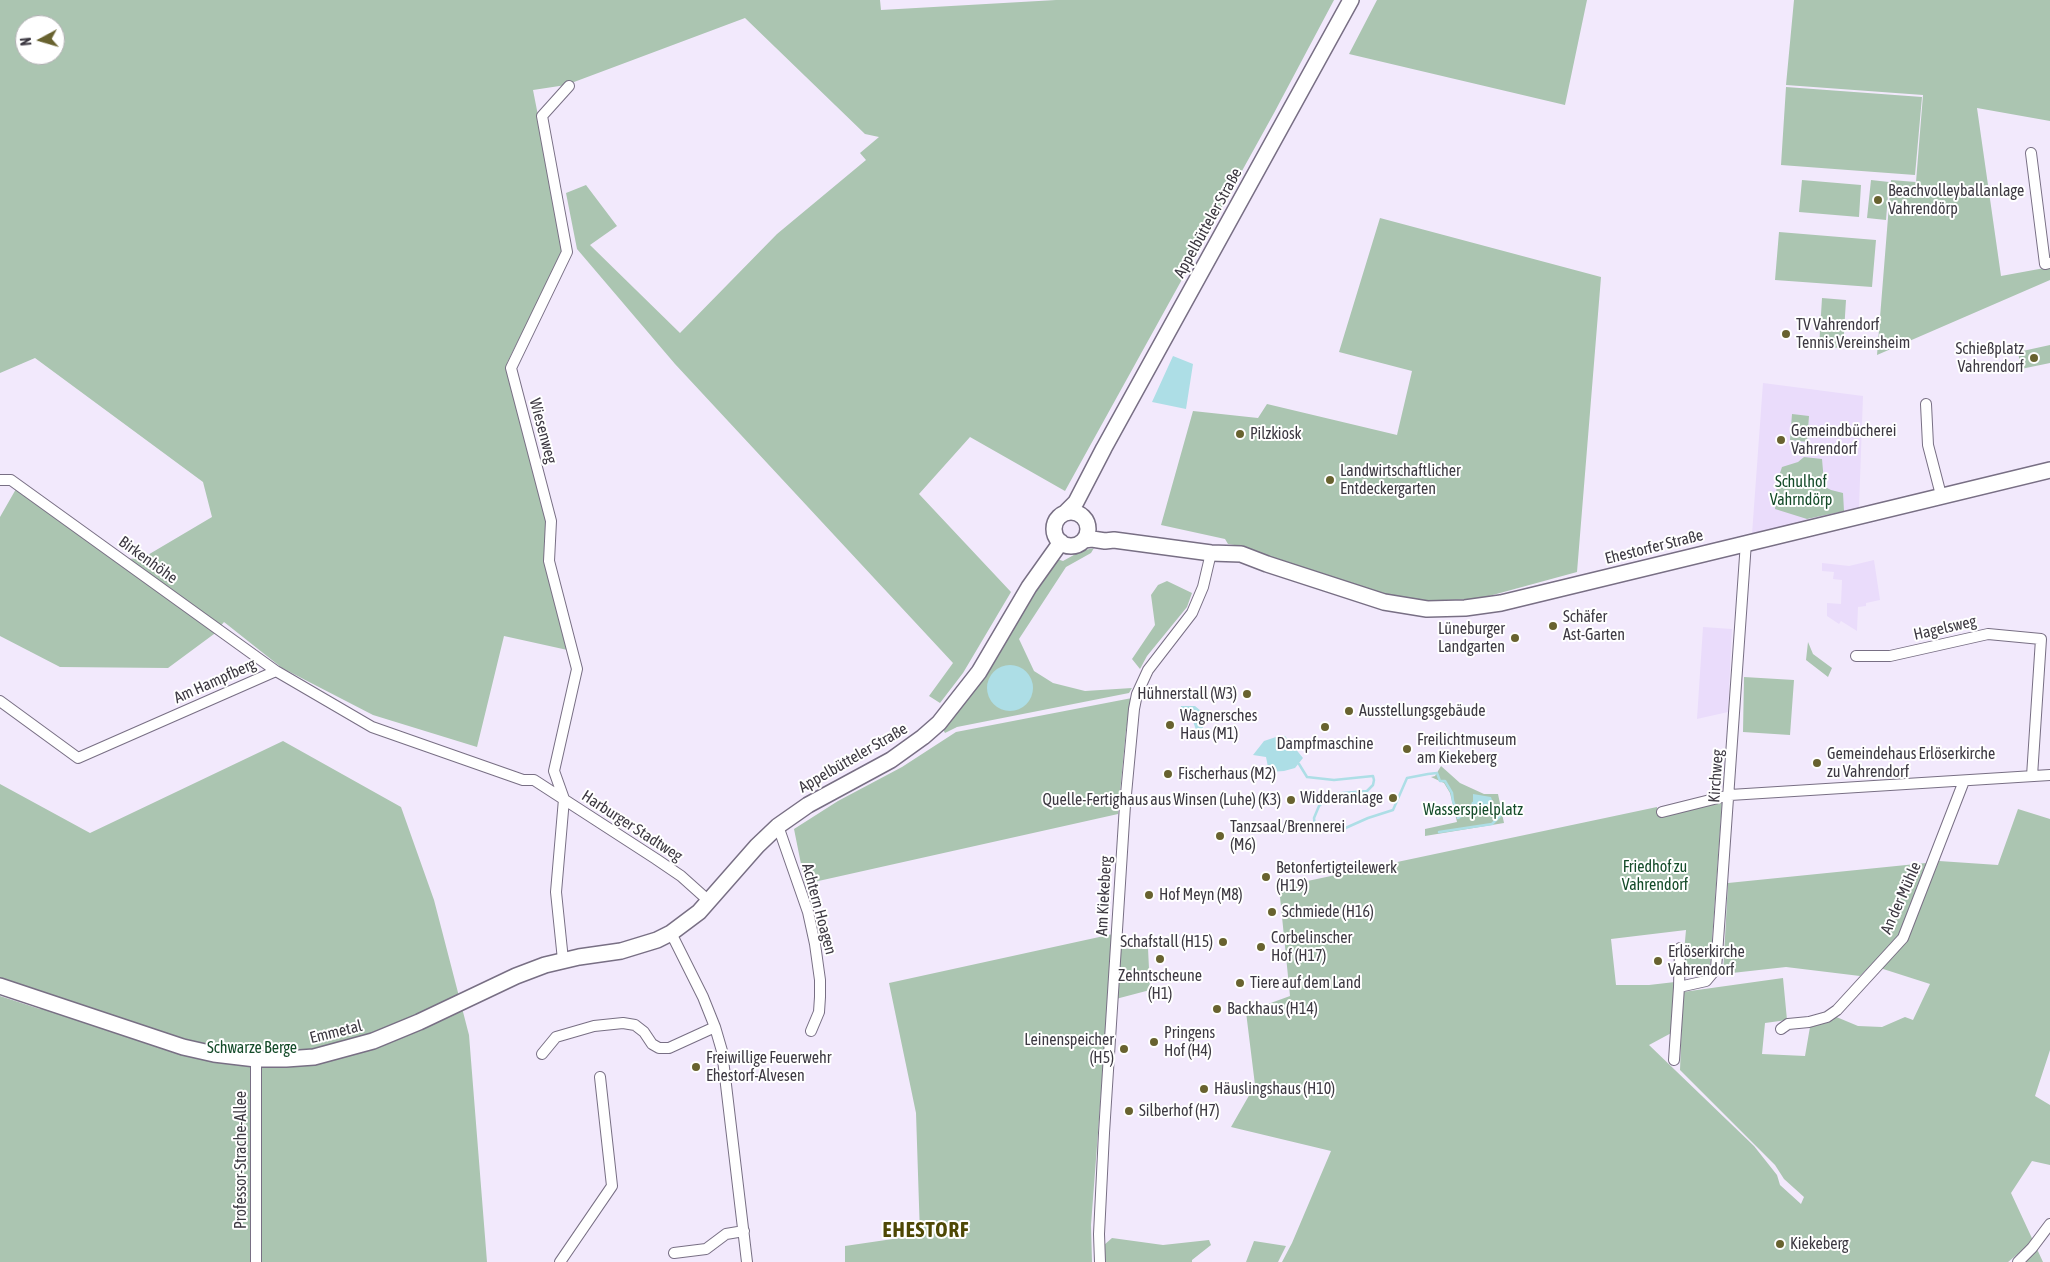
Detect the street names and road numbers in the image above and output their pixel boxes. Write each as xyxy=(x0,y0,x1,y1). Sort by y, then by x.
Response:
street label: Appelbütteler Straße xyxy=(1170,165,1246,281)
street label: Wiesenweg xyxy=(525,396,561,466)
street label: Ehestorfer Straße xyxy=(1603,526,1705,568)
street label: Birkenhöhe xyxy=(115,532,181,588)
street label: Hagelsweg xyxy=(1912,611,1978,645)
street label: Am Hampfberg xyxy=(171,654,259,708)
street label: Appelbütteler Straße xyxy=(795,719,911,797)
street label: Kirchweg xyxy=(1705,749,1727,803)
street label: Harburger Stadtweg xyxy=(578,786,686,866)
street label: Am Kiekeberg xyxy=(1092,855,1116,937)
street label: An der Mühle xyxy=(1877,859,1925,937)
street label: Achtern Hoagen xyxy=(798,861,840,957)
street label: Emmetal xyxy=(308,1016,364,1048)
street label: Professor-Strache-Allee xyxy=(231,1091,251,1229)

